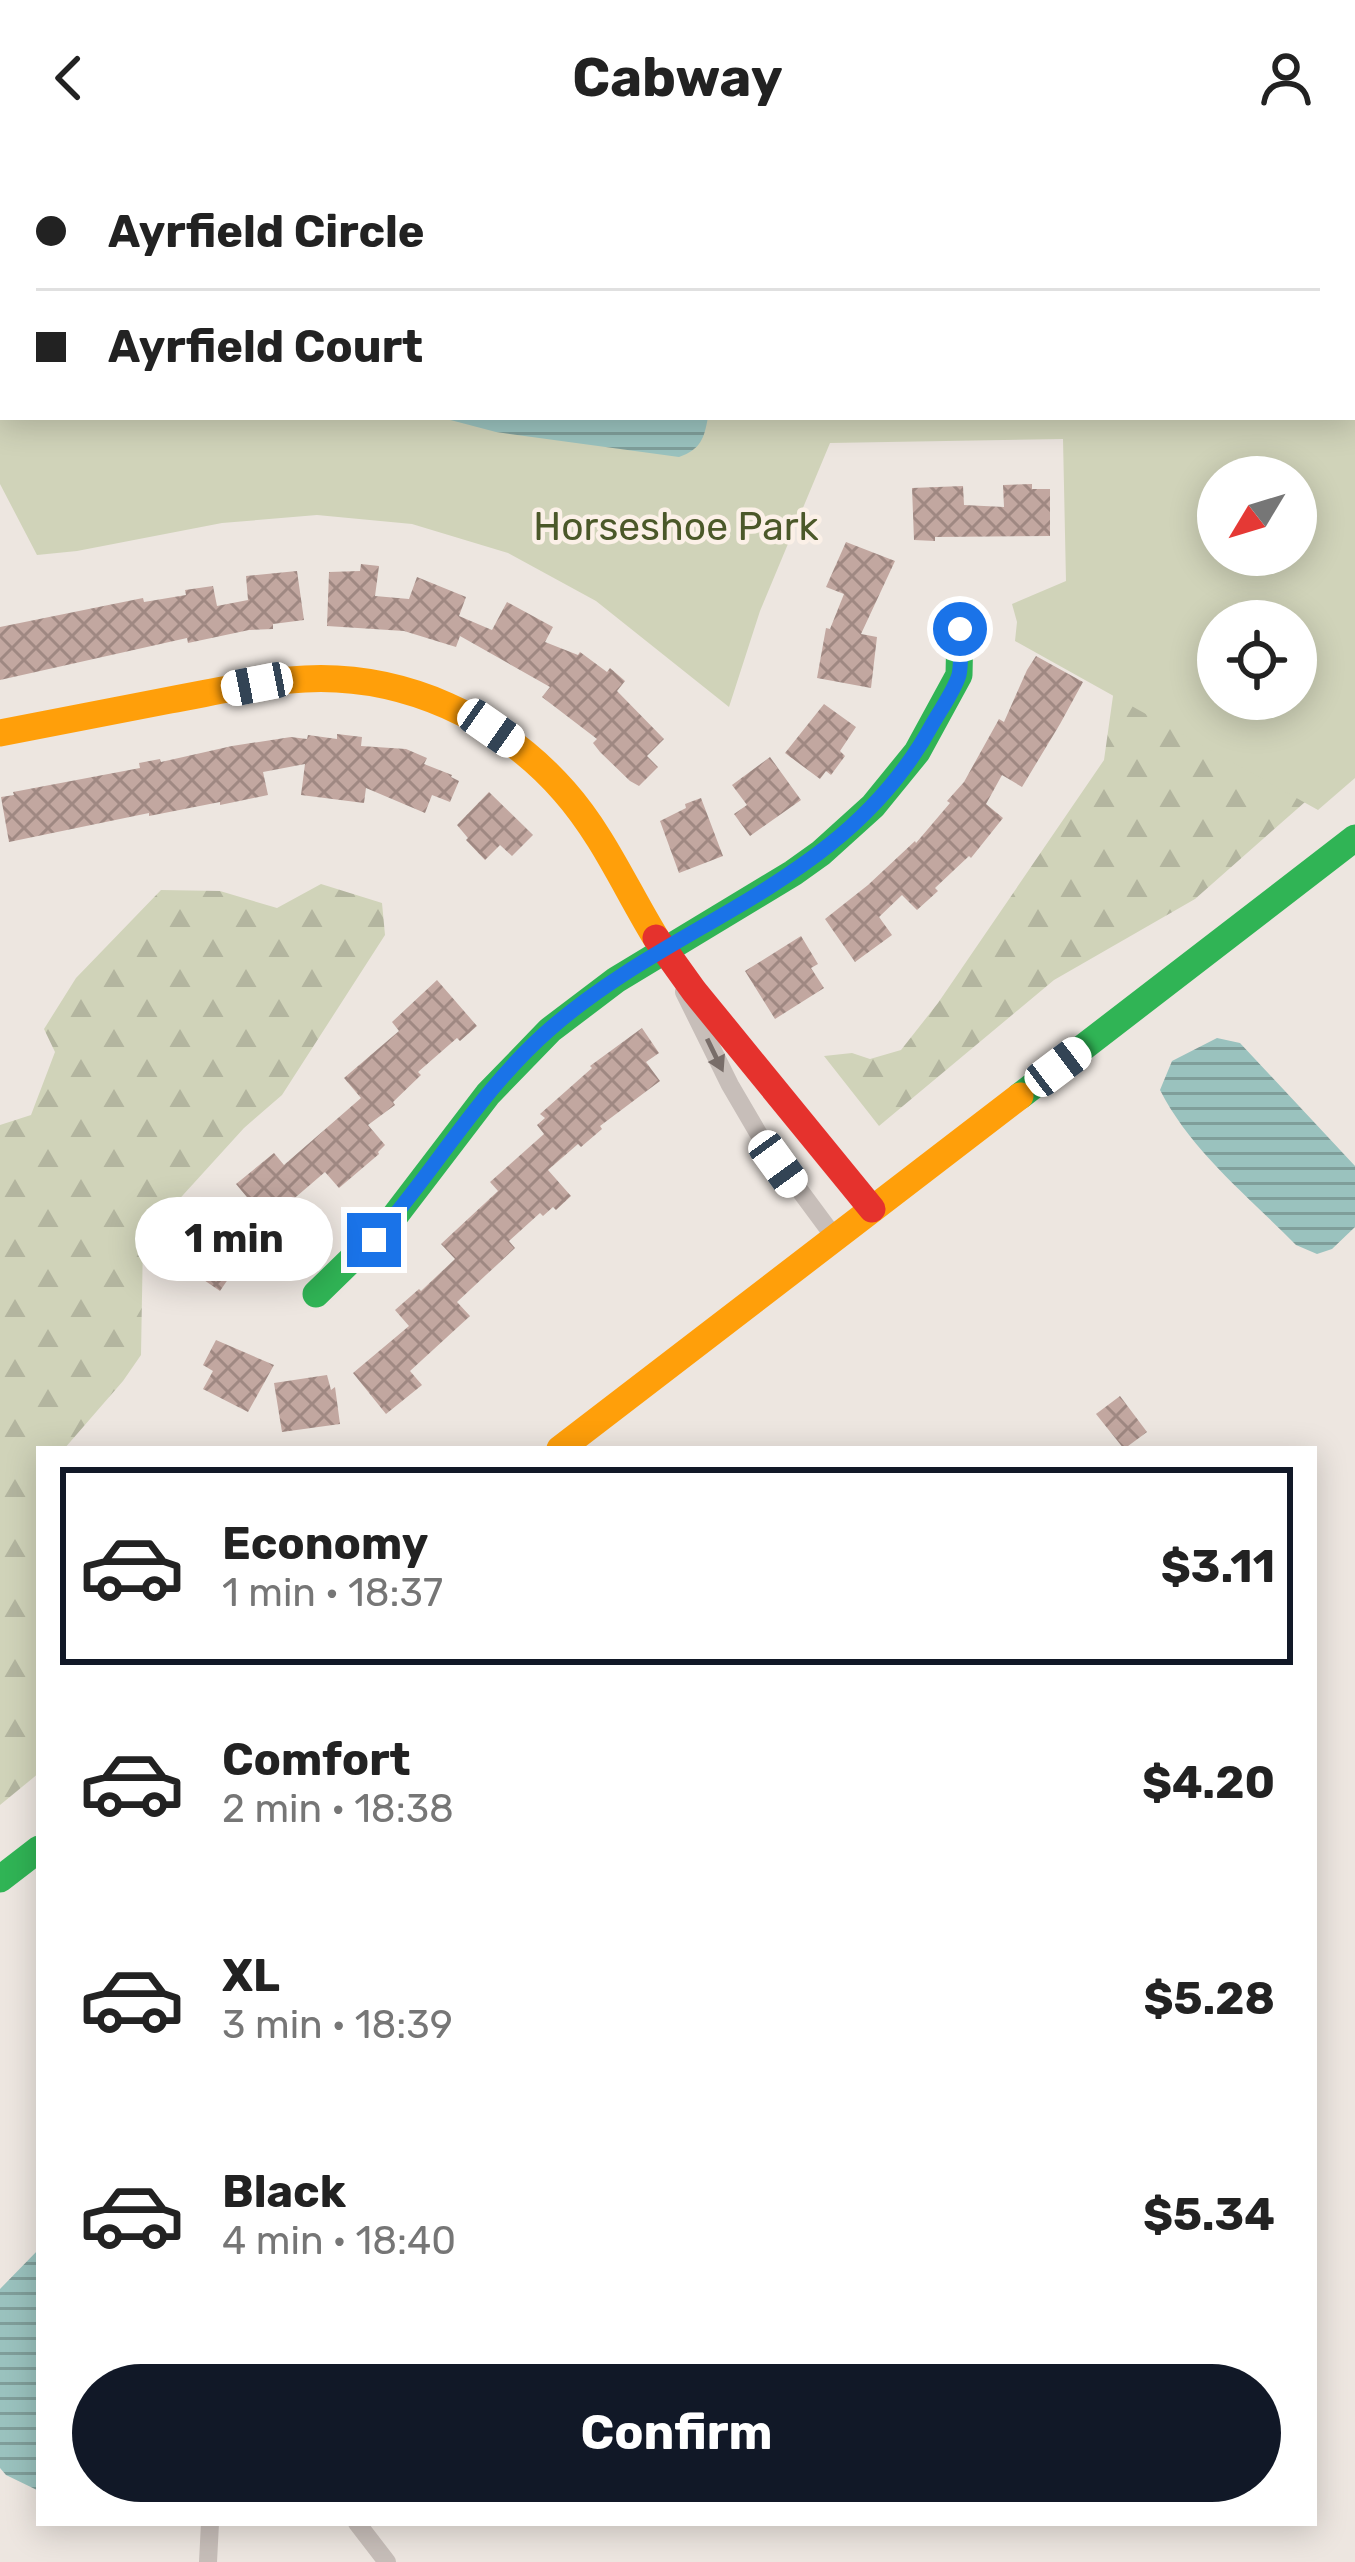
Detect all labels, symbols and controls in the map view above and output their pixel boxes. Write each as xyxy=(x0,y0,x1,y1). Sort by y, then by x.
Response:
icon: back xyxy=(36,45,102,111)
icon: person xyxy=(1253,45,1319,111)
text: Cabway xyxy=(572,46,783,110)
text: Ayrfield Circle xyxy=(108,205,425,258)
text: Ayrfield Court xyxy=(108,320,423,373)
north arrow xyxy=(1197,456,1317,576)
map controls xyxy=(1197,456,1317,720)
park label: Horseshoe Park xyxy=(533,504,819,550)
button: locate xyxy=(1197,600,1317,720)
route start xyxy=(933,602,987,656)
car xyxy=(218,659,296,709)
car xyxy=(451,693,531,763)
car xyxy=(1018,1031,1098,1103)
one-way arrow xyxy=(705,1038,725,1072)
car xyxy=(742,1124,814,1204)
callout: 1 min xyxy=(134,1198,332,1282)
route end xyxy=(347,1213,401,1267)
text: 1 min xyxy=(184,1216,284,1262)
icon: car xyxy=(78,1512,186,1620)
text: Economy xyxy=(222,1517,428,1570)
text: $3.11 xyxy=(1161,1540,1275,1593)
text: 1 min · 18:37 xyxy=(222,1570,443,1616)
icon: car xyxy=(78,1728,186,1836)
text: Comfort xyxy=(222,1733,411,1786)
text: $4.20 xyxy=(1142,1756,1275,1809)
text: 2 min · 18:38 xyxy=(222,1786,454,1832)
icon: car xyxy=(78,1944,186,2052)
text: XL xyxy=(222,1949,280,2002)
text: $5.28 xyxy=(1144,1972,1275,2025)
text: 3 min · 18:39 xyxy=(222,2002,453,2048)
icon: car xyxy=(78,2160,186,2268)
text: Black xyxy=(222,2165,346,2218)
text: $5.34 xyxy=(1143,2188,1275,2241)
text: 4 min · 18:40 xyxy=(222,2218,456,2264)
button: Confirm xyxy=(72,2364,1281,2502)

